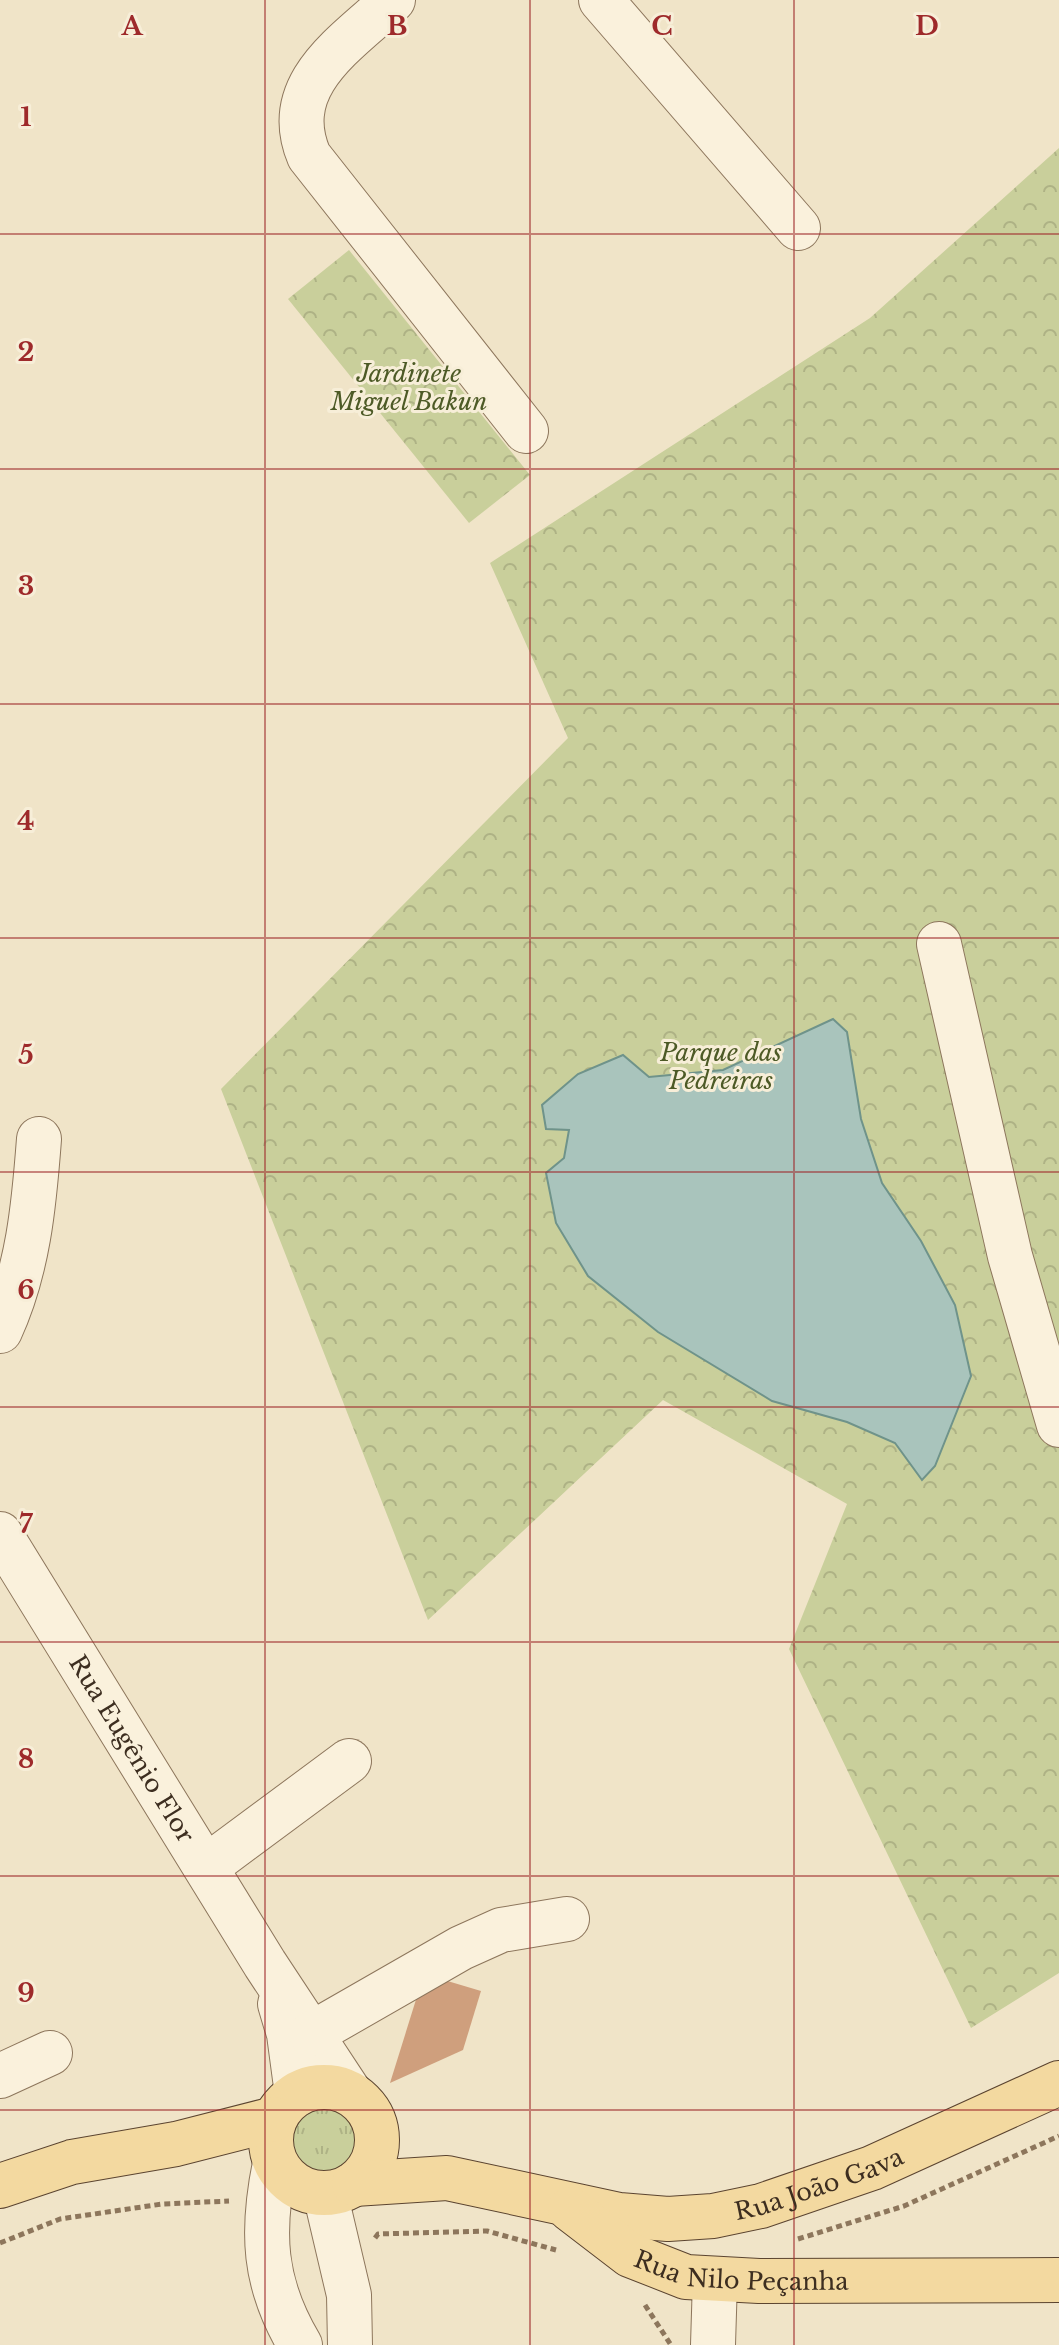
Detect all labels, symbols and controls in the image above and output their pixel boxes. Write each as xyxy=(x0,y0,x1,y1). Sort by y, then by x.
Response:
text: A xyxy=(120,10,143,42)
text: B xyxy=(387,10,407,42)
text: C xyxy=(651,10,673,42)
text: D xyxy=(915,10,939,42)
text: 1 xyxy=(20,101,32,133)
text: 2 xyxy=(18,336,34,368)
park label: Jardinete Miguel Bakun xyxy=(330,359,487,416)
text: 3 xyxy=(18,570,34,602)
text: 4 xyxy=(17,805,35,837)
park label: Parque das Pedreiras xyxy=(659,1038,782,1095)
text: 5 xyxy=(18,1039,34,1071)
text: 6 xyxy=(17,1274,35,1306)
text: 7 xyxy=(19,1508,33,1540)
street label: Rua Eugênio Flor xyxy=(63,1649,201,1848)
text: 8 xyxy=(18,1743,34,1775)
text: 9 xyxy=(17,1977,35,2009)
street label: Rua João Gava xyxy=(732,2141,908,2226)
street label: Rua Nilo Peçanha xyxy=(630,2244,849,2296)

